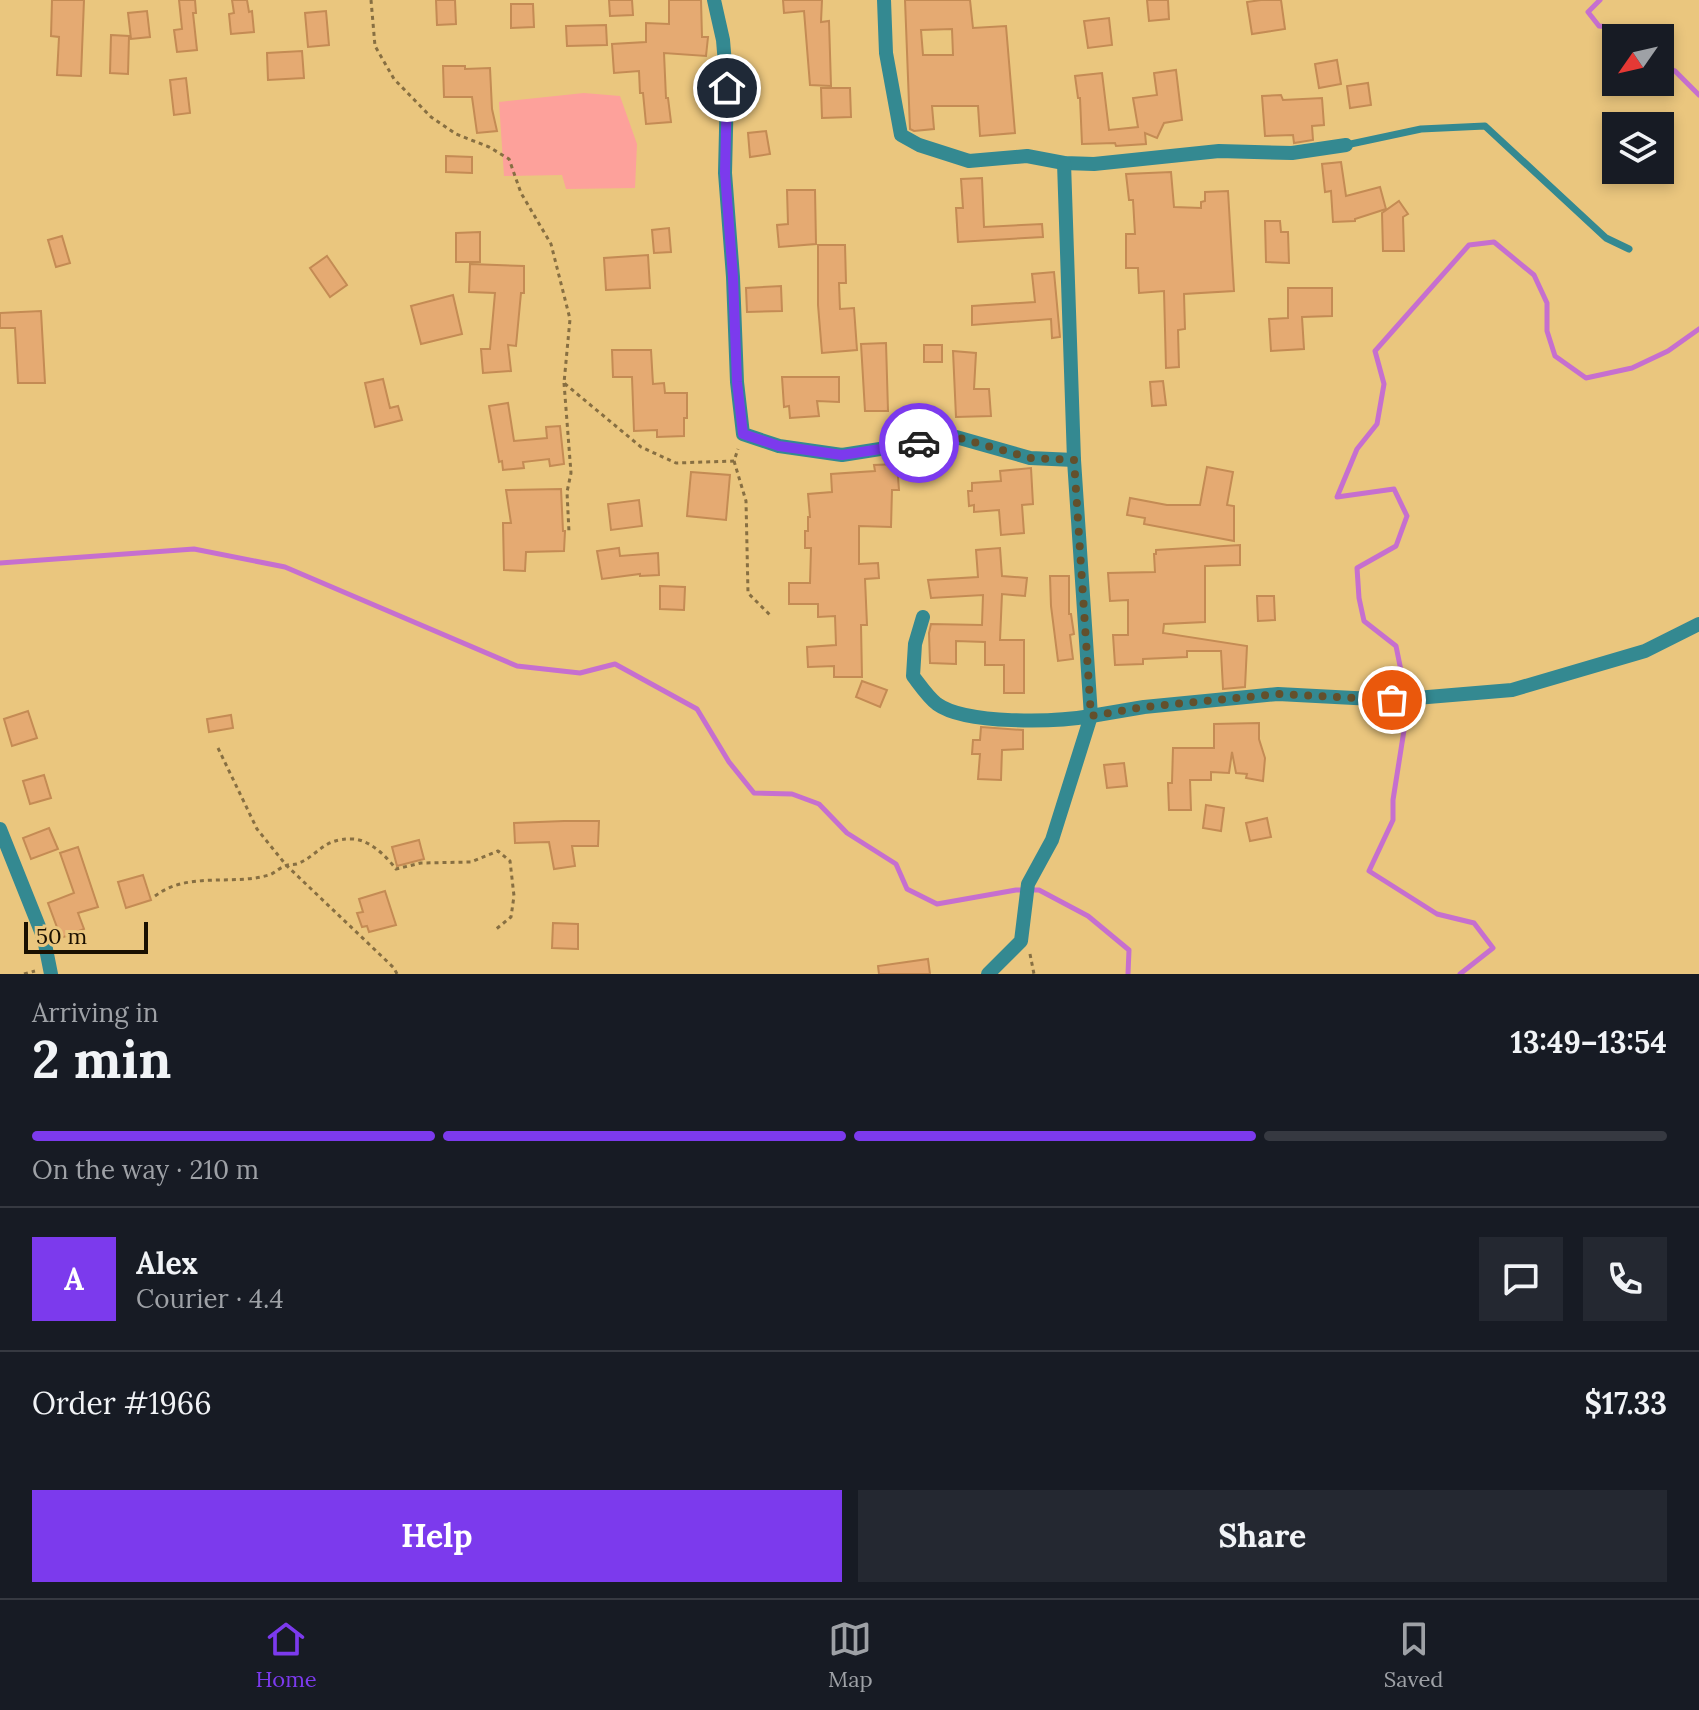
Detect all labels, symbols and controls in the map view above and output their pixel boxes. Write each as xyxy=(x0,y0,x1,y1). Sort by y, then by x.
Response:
north arrow xyxy=(1602,24,1674,96)
map controls xyxy=(1602,24,1674,184)
pin xyxy=(693,54,761,122)
icon: home xyxy=(705,66,749,110)
button: layers xyxy=(1602,112,1674,184)
courier xyxy=(879,403,959,483)
icon: car xyxy=(897,421,941,465)
pin xyxy=(1358,666,1426,734)
icon: bag xyxy=(1370,678,1414,722)
scale bar xyxy=(24,918,148,954)
text: 50 m xyxy=(36,922,87,950)
text: Arriving in xyxy=(32,996,159,1029)
text: 13:49–13:54 xyxy=(1511,1023,1667,1061)
text: 2 min xyxy=(32,1026,171,1092)
text: On the way · 210 m xyxy=(32,1153,259,1186)
button: chat xyxy=(1479,1237,1563,1321)
button: phone xyxy=(1583,1237,1667,1321)
text: Alex xyxy=(136,1244,198,1282)
text: A xyxy=(64,1260,84,1298)
text: Courier · 4.4 xyxy=(136,1282,284,1315)
text: Order #1966 xyxy=(32,1384,212,1422)
text: $17.33 xyxy=(1584,1384,1667,1422)
button: Help xyxy=(32,1490,842,1582)
button: Share xyxy=(858,1490,1667,1582)
tab: Home xyxy=(256,1617,317,1693)
tab: Map xyxy=(828,1617,873,1693)
tab: Saved xyxy=(1384,1617,1443,1693)

